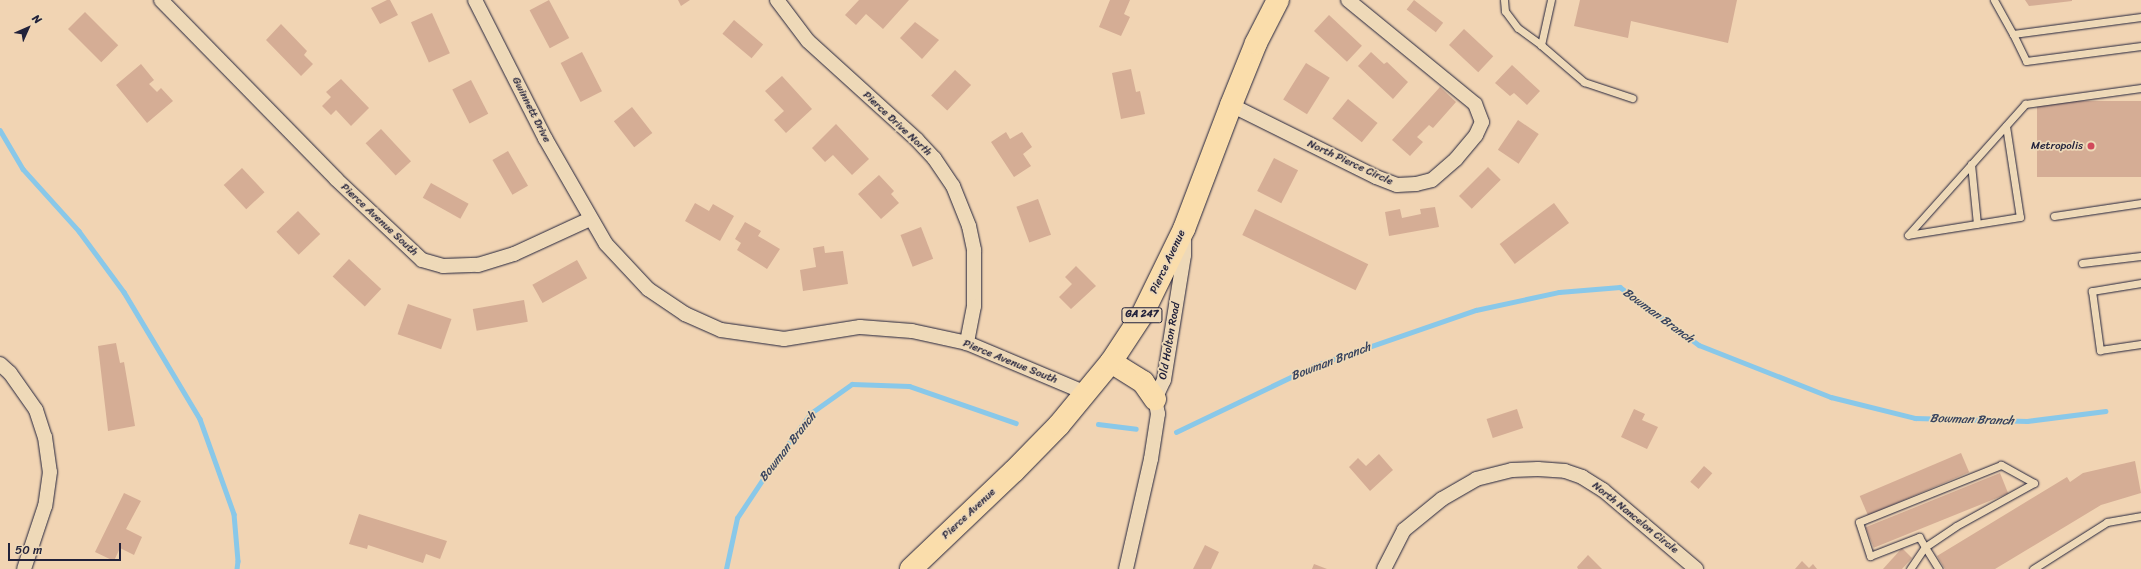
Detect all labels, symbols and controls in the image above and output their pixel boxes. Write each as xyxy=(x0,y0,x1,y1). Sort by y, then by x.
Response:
north arrow xyxy=(8,8,48,48)
text: N xyxy=(27,10,46,29)
street label: Gwinnett Drive xyxy=(509,75,553,145)
street label: Pierce Drive North xyxy=(860,89,934,159)
street label: North Pierce Circle xyxy=(1305,137,1395,189)
place label: Metropolis xyxy=(2031,139,2083,153)
marker: Metropolis xyxy=(2086,141,2096,151)
street label: Pierce Avenue South xyxy=(338,181,420,259)
street label: Pierce Avenue xyxy=(1148,228,1188,296)
water label: Bowman Branch xyxy=(1620,285,1696,347)
street label: Old Holton Road xyxy=(1157,301,1183,381)
road number: GA 247 xyxy=(1121,307,1163,323)
street label: Pierce Avenue South xyxy=(961,337,1059,387)
water label: Bowman Branch xyxy=(1289,340,1373,384)
water label: Bowman Branch xyxy=(756,409,820,485)
water label: Bowman Branch xyxy=(1930,411,2014,429)
street label: North Nancelon Circle xyxy=(1589,479,1681,557)
street label: Pierce Avenue xyxy=(939,486,999,542)
scale bar xyxy=(10,535,123,561)
text: 50 m xyxy=(15,539,42,561)

